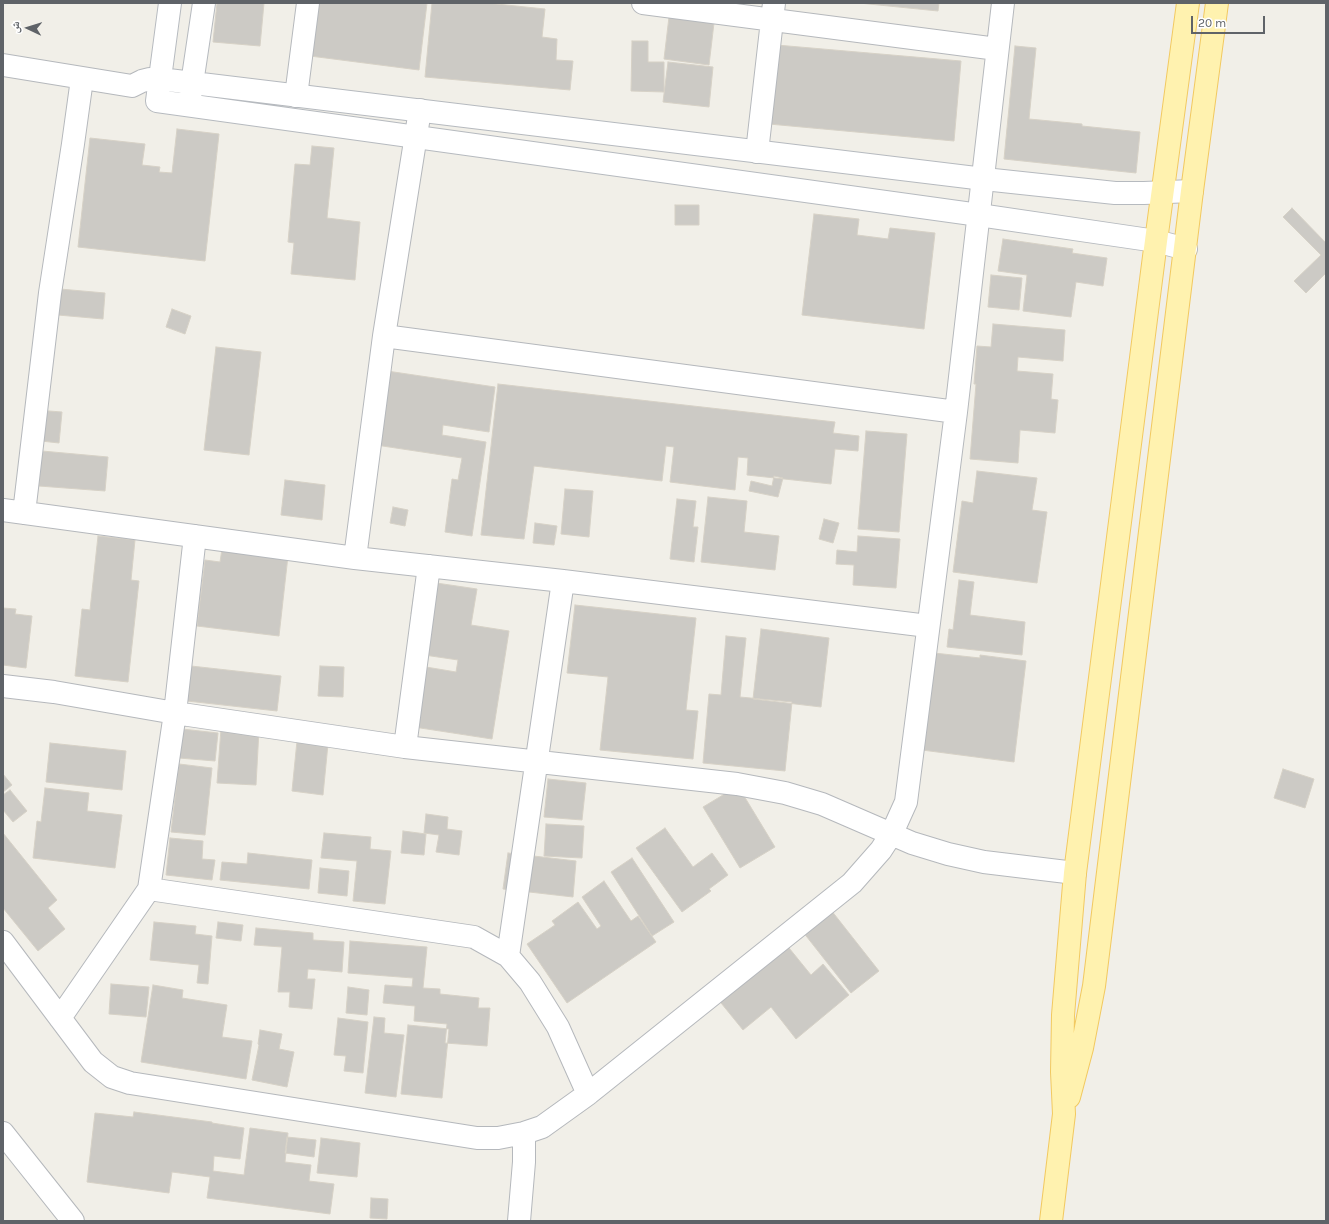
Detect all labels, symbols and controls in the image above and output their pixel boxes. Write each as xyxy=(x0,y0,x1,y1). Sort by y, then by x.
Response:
north arrow xyxy=(8,8,48,48)
scale bar xyxy=(1193,8,1267,34)
text: 20 m xyxy=(1198,16,1226,30)
text: ش xyxy=(9,21,22,33)

